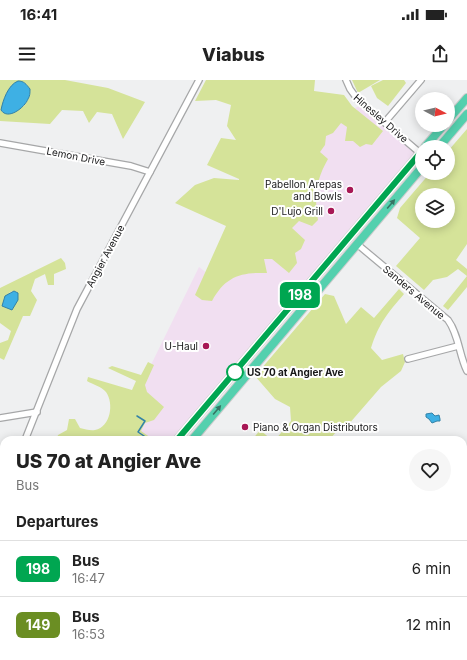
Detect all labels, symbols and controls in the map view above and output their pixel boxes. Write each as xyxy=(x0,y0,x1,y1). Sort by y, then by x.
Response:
text: 16:41 xyxy=(20,5,57,24)
icon: menu xyxy=(16,43,38,65)
icon: share xyxy=(429,43,451,65)
text: Viabus xyxy=(202,44,265,65)
street label: Hinesley Drive xyxy=(351,91,411,145)
north arrow xyxy=(415,92,455,132)
map controls xyxy=(415,92,455,228)
button: locate xyxy=(415,140,455,180)
street label: Lemon Drive xyxy=(46,144,107,168)
place label: Pabellon Arepas and Bowls xyxy=(265,178,342,202)
marker: Pabellon Arepas and Bowls xyxy=(345,185,355,195)
button: layers xyxy=(415,188,455,228)
one-way arrow xyxy=(387,198,396,209)
place label: D'Lujo Grill xyxy=(271,205,323,217)
marker: D'Lujo Grill xyxy=(326,206,336,216)
street label: Angier Avenue xyxy=(84,223,127,289)
street label: Sanders Avenue xyxy=(381,263,447,321)
line badge: 198 xyxy=(277,282,323,308)
text: 198 xyxy=(288,286,312,303)
place label: U-Haul xyxy=(165,340,198,352)
marker: U-Haul xyxy=(201,341,211,351)
marker: US 70 at Angier Ave xyxy=(226,363,244,381)
place label: US 70 at Angier Ave xyxy=(247,366,344,379)
one-way arrow xyxy=(212,405,221,416)
place label: Piano & Organ Distributors xyxy=(253,421,378,433)
marker: Piano & Organ Distributors xyxy=(240,422,250,432)
button: heart xyxy=(409,449,451,491)
text: US 70 at Angier Ave xyxy=(16,450,201,473)
text: Bus xyxy=(16,477,39,493)
text: Departures xyxy=(16,512,98,531)
text: Bus xyxy=(72,551,100,570)
text: 6 min xyxy=(412,559,451,578)
text: 198 xyxy=(26,560,50,577)
text: 16:47 xyxy=(72,570,105,586)
text: Bus xyxy=(72,607,100,626)
text: 12 min xyxy=(406,615,451,634)
text: 149 xyxy=(26,616,50,633)
text: 16:53 xyxy=(72,626,105,642)

